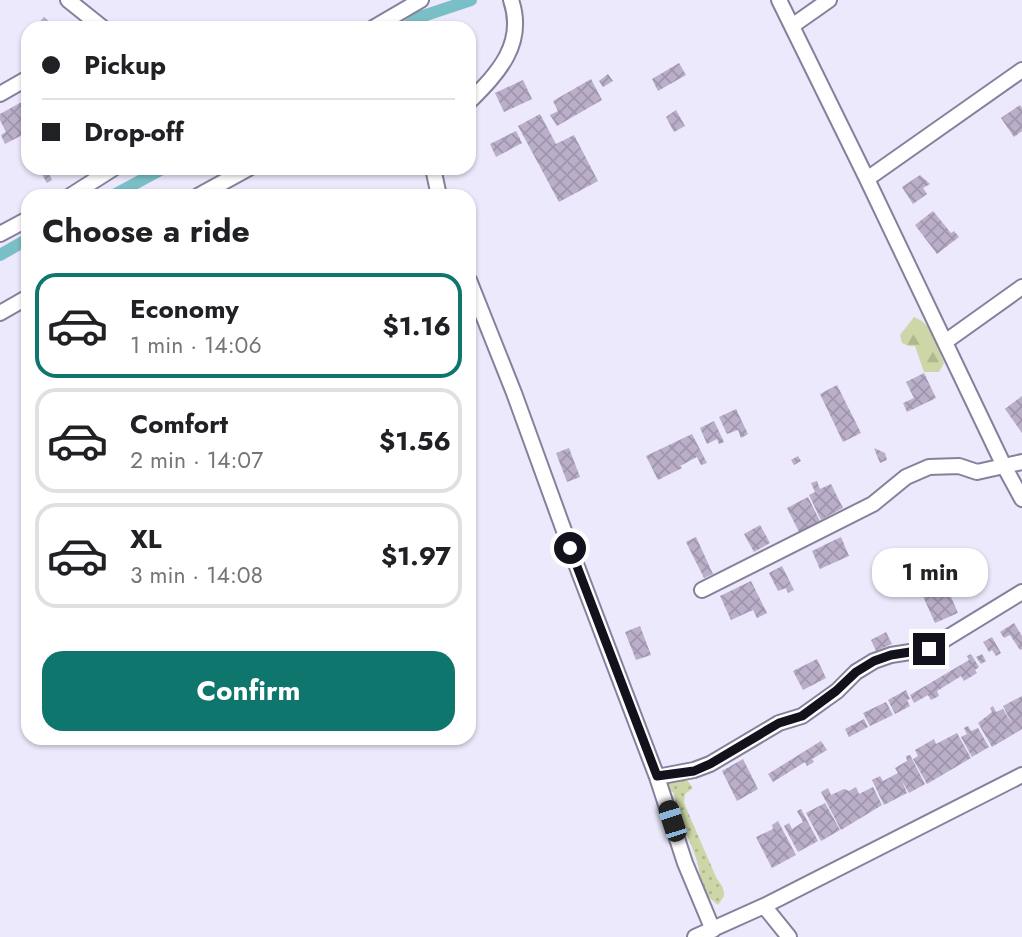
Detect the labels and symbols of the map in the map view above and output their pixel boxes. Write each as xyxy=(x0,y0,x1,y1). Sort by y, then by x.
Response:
route start xyxy=(554,532,586,564)
callout: 1 min xyxy=(871,548,987,596)
route end xyxy=(913,633,945,665)
car xyxy=(656,798,689,844)

